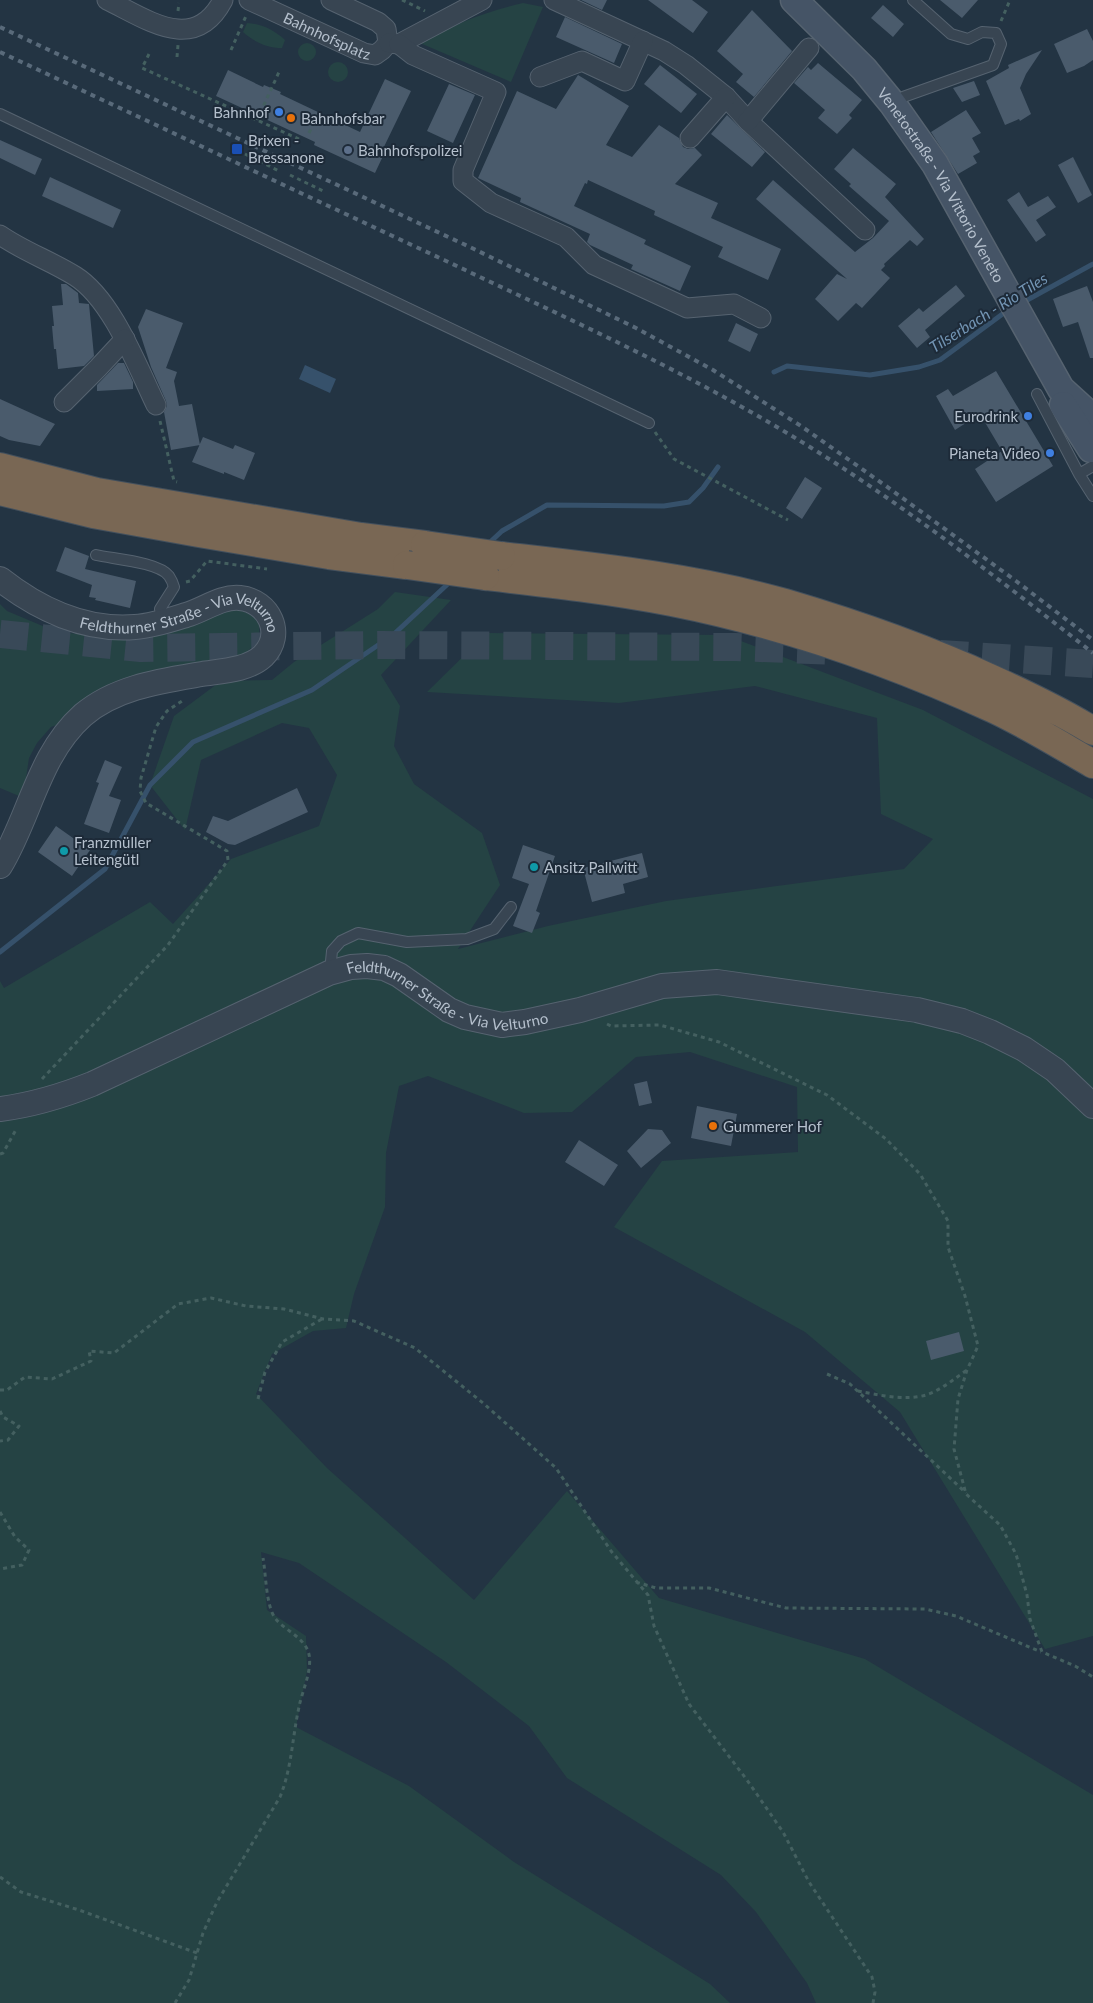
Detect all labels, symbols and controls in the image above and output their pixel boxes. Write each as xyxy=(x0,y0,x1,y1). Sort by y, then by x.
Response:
street label: Bahnhofsplatz xyxy=(281,8,372,63)
street label: Venetostraße - Via Vittorio Veneto xyxy=(874,84,1008,285)
place label: Bahnhof xyxy=(213,103,270,121)
marker: Bahnhof xyxy=(273,106,285,118)
place label: Bahnhofsbar xyxy=(301,109,385,127)
marker: Bahnhofsbar xyxy=(285,112,297,124)
place label: Brixen - Bressanone xyxy=(248,131,324,166)
place label: Bahnhofspolizei xyxy=(358,141,462,159)
marker: Brixen - Bressanone xyxy=(230,142,244,156)
marker: Bahnhofspolizei xyxy=(342,144,354,156)
water label: Tilserbach - Rio Tiles xyxy=(925,268,1051,356)
place label: Eurodrink xyxy=(954,407,1018,425)
marker: Eurodrink xyxy=(1022,410,1034,422)
place label: Pianeta Video xyxy=(949,444,1040,462)
marker: Pianeta Video xyxy=(1044,447,1056,459)
street label: Feldthurner Straße - Via Velturno xyxy=(78,589,282,637)
place label: Franzmüller Leitengütl xyxy=(74,833,151,868)
marker: Franzmüller Leitengütl xyxy=(58,845,70,857)
place label: Ansitz Pallwitt xyxy=(544,858,638,876)
marker: Ansitz Pallwitt xyxy=(528,861,540,873)
street label: Feldthurner Straße - Via Velturno xyxy=(344,957,550,1034)
place label: Gummerer Hof xyxy=(723,1117,822,1135)
marker: Gummerer Hof xyxy=(707,1120,719,1132)

